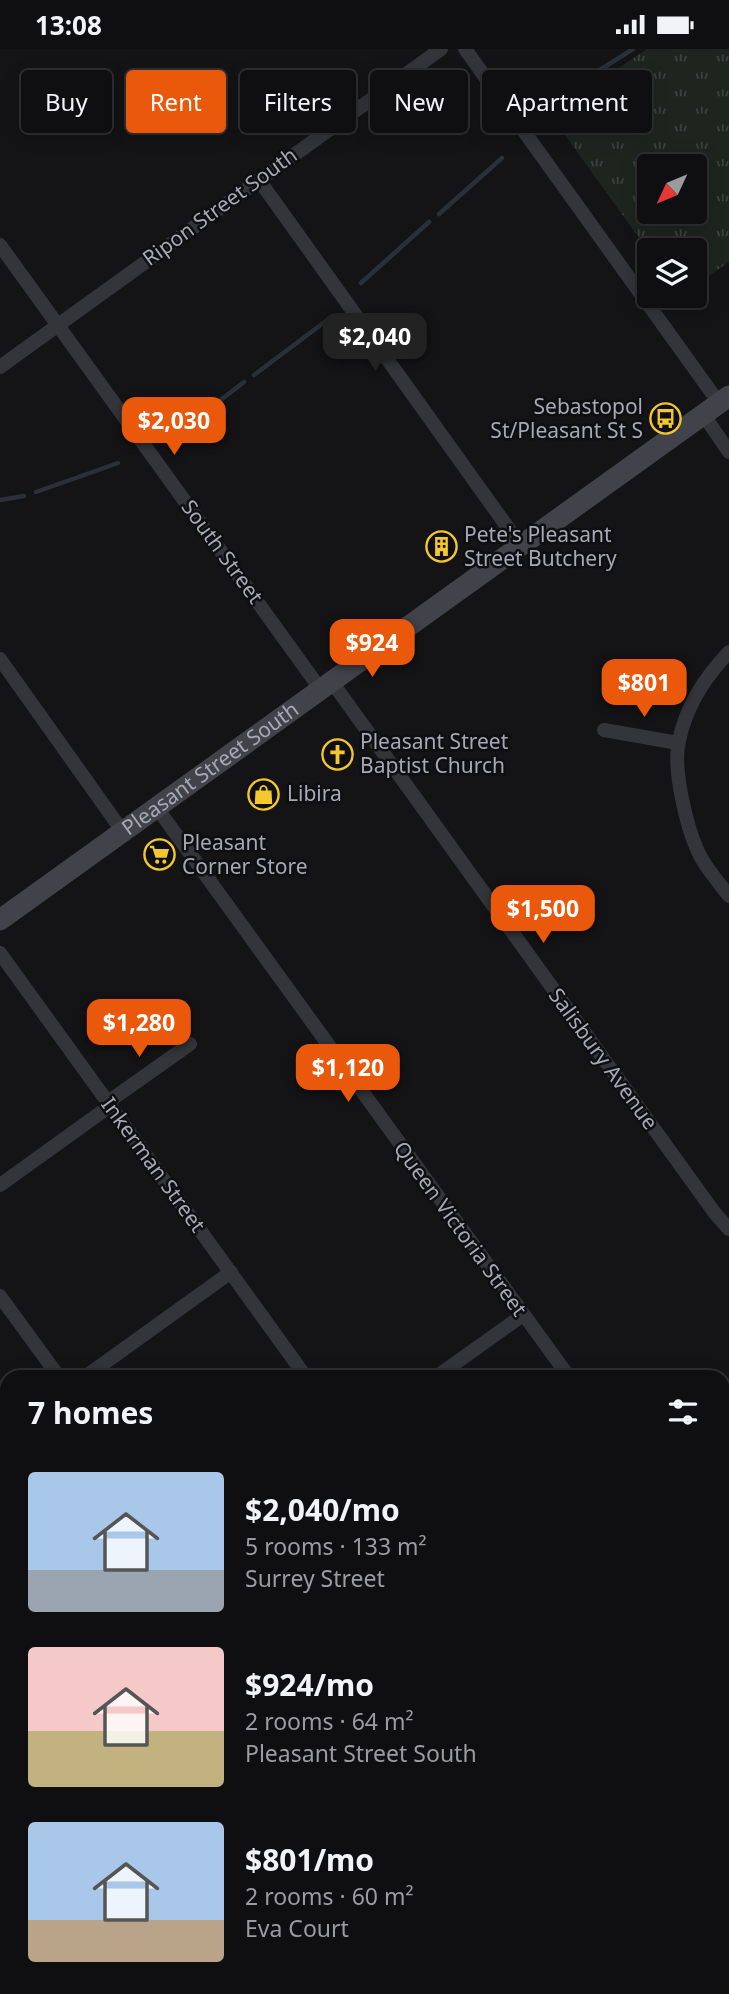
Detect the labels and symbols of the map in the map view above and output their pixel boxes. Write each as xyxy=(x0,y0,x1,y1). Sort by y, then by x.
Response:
street label: Ripon Street South xyxy=(137,141,302,272)
north arrow xyxy=(637,154,707,224)
pin: $2,040 xyxy=(318,313,432,373)
place label: Sebastopol St/Pleasant St S xyxy=(490,392,643,444)
pin: $2,030 xyxy=(117,397,231,457)
bus stop icon: Sebastopol St/Pleasant St S xyxy=(649,402,683,436)
street label: South Street xyxy=(176,494,270,609)
place label: Pete's Pleasant Street Butchery xyxy=(464,520,617,572)
building icon: Pete's Pleasant Street Butchery xyxy=(424,530,458,564)
pin: $924 xyxy=(331,619,413,679)
pin: $801 xyxy=(603,659,685,719)
street label: Pleasant Street South xyxy=(116,695,304,841)
place label: Pleasant Street Baptist Church xyxy=(360,727,509,779)
church icon: Pleasant Street Baptist Church xyxy=(320,737,354,771)
shop icon: Libira xyxy=(247,777,281,811)
place label: Libira xyxy=(287,779,342,807)
place label: Pleasant Corner Store xyxy=(182,828,308,880)
supermarket icon: Pleasant Corner Store xyxy=(142,838,176,872)
pin: $1,500 xyxy=(486,885,600,945)
street label: Salisbury Avenue xyxy=(543,982,665,1135)
pin: $1,280 xyxy=(82,999,196,1059)
pin: $1,120 xyxy=(291,1045,405,1104)
street label: Inkerman Street xyxy=(95,1091,212,1238)
street label: Queen Victoria Street xyxy=(388,1135,534,1322)

